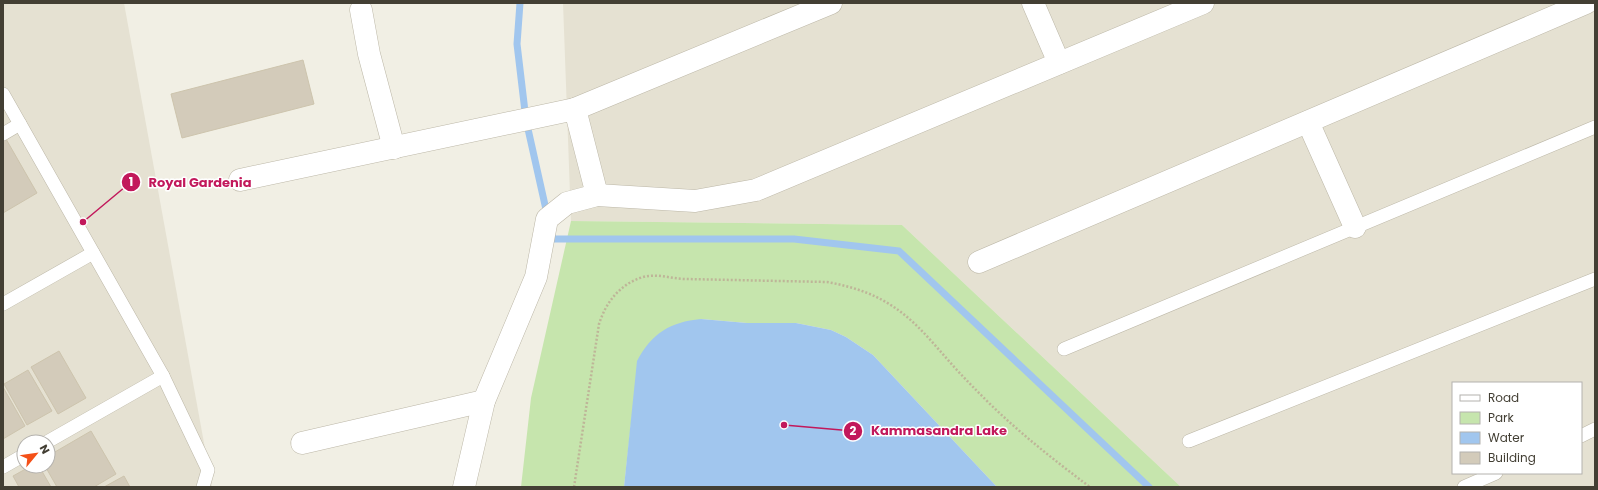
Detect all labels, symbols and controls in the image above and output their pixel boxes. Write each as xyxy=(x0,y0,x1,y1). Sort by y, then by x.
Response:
callout: Royal Gardenia xyxy=(121,170,260,195)
text: 1 xyxy=(129,173,133,190)
text: Royal Gardenia xyxy=(149,173,252,192)
legend xyxy=(1452,382,1582,474)
text: Road xyxy=(1488,389,1519,406)
text: Park xyxy=(1488,409,1515,426)
callout: Kammasandra Lake xyxy=(843,418,1015,443)
text: Kammasandra Lake xyxy=(871,421,1007,440)
text: 2 xyxy=(850,422,857,439)
text: Water xyxy=(1488,429,1525,446)
north arrow xyxy=(16,434,56,474)
text: N xyxy=(36,442,54,457)
text: Building xyxy=(1488,449,1536,466)

